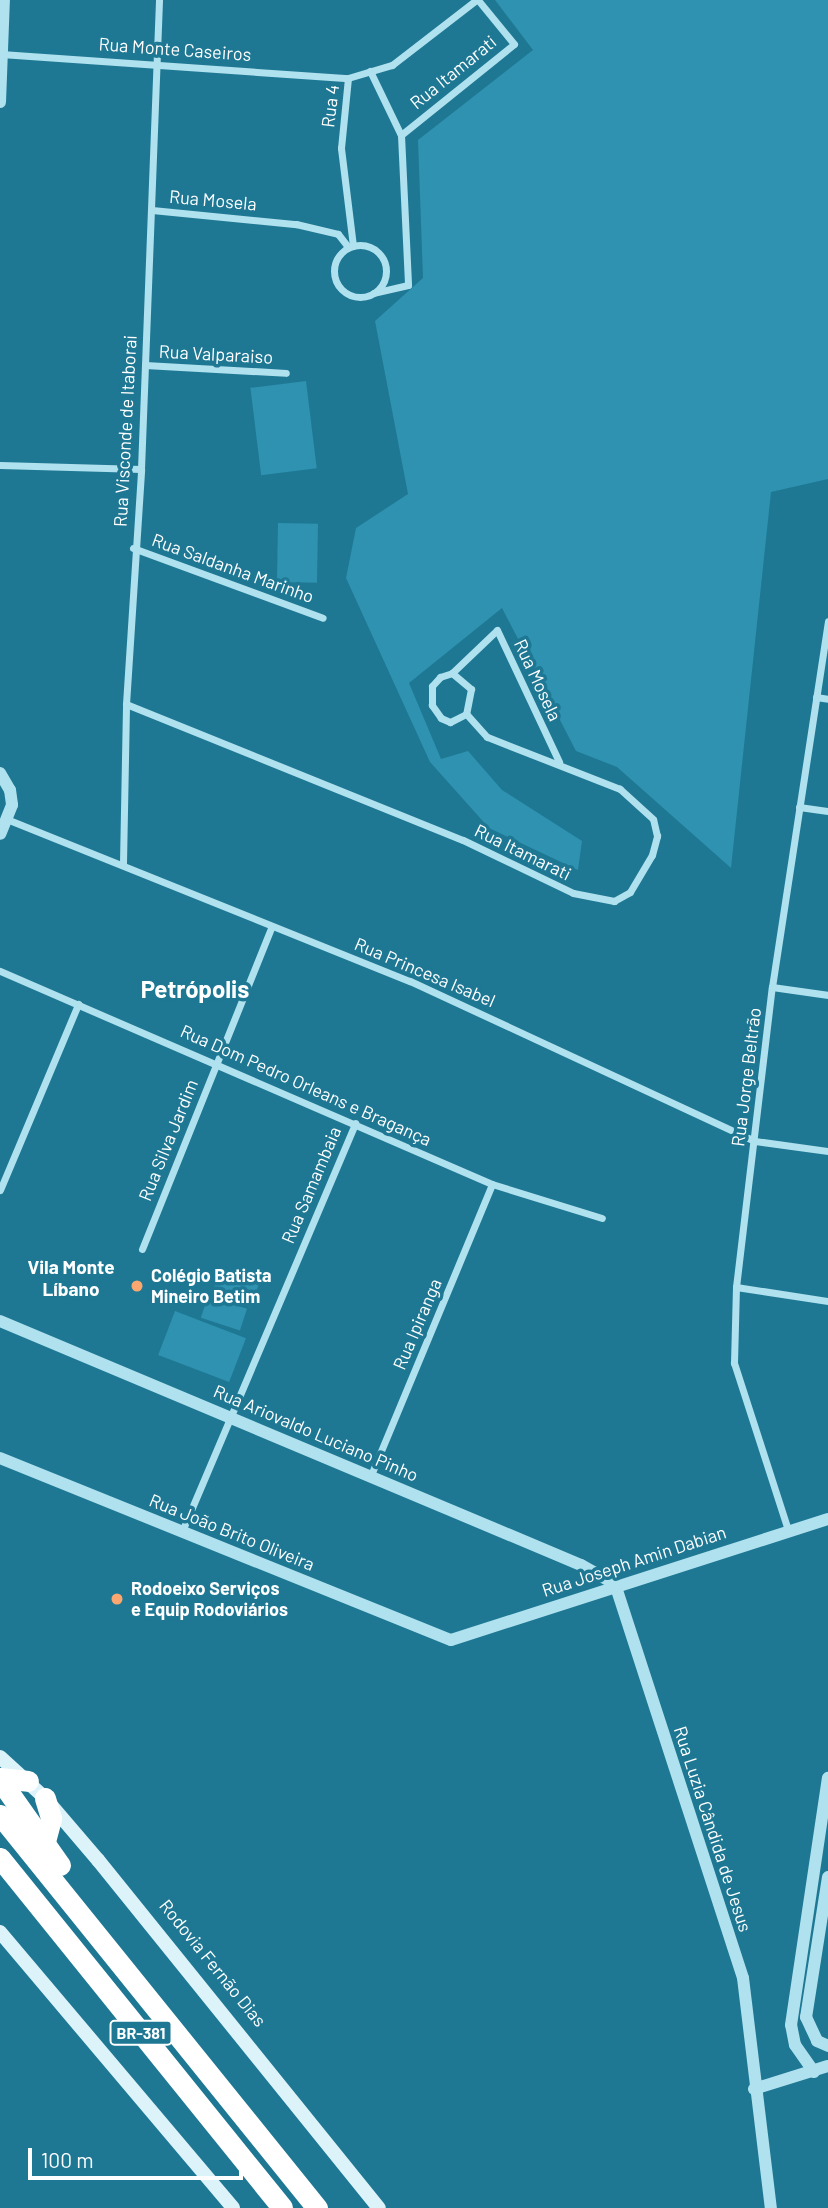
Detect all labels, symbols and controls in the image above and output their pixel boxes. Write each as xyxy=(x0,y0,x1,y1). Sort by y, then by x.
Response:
street label: Rua Itamarati xyxy=(406,31,500,113)
street label: Rua Monte Caseiros xyxy=(98,33,252,65)
street label: Rua 4 xyxy=(317,83,343,129)
street label: Rua Mosela xyxy=(168,185,258,215)
street label: Rua Visconde de Itaborai xyxy=(109,334,141,528)
street label: Rua Valparaiso xyxy=(158,340,274,368)
street label: Rua Saldanha Marinho xyxy=(149,529,317,607)
street label: Rua Mosela xyxy=(510,636,566,724)
street label: Rua Itamarati xyxy=(471,819,575,885)
street label: Rua Princesa Isabel xyxy=(351,933,499,1011)
district label: Petrópolis xyxy=(141,975,249,1003)
street label: Rua Jorge Beltrão xyxy=(727,1006,765,1148)
street label: Rua Dom Pedro Orleans e Bragança xyxy=(177,1020,435,1150)
street label: Rua Silva Jardim xyxy=(134,1076,202,1204)
street label: Rua Samambaia xyxy=(277,1123,345,1247)
district label: Vila Monte Líbano xyxy=(27,1256,115,1300)
place label: Colégio Batista Mineiro Betim xyxy=(151,1265,272,1308)
street label: Rua Ipiranga xyxy=(388,1275,446,1373)
marker: Colégio Batista Mineiro Betim xyxy=(129,1278,145,1294)
street label: Rua Ariovaldo Luciano Pinho xyxy=(210,1380,422,1486)
street label: Rua João Brito Oliveira xyxy=(146,1489,318,1575)
street label: Rua Joseph Amin Dabian xyxy=(539,1521,729,1601)
place label: Rodoeixo Serviços e Equip Rodoviários xyxy=(131,1578,288,1620)
marker: Rodoeixo Serviços e Equip Rodoviários xyxy=(109,1591,125,1607)
street label: Rua Luzia Cândida de Jesus xyxy=(669,1723,757,1935)
street label: Rodovia Fernão Dias xyxy=(155,1895,271,2031)
road number: BR-381 xyxy=(110,2021,172,2046)
scale bar xyxy=(32,2134,247,2178)
text: 100 m xyxy=(41,2147,94,2172)

